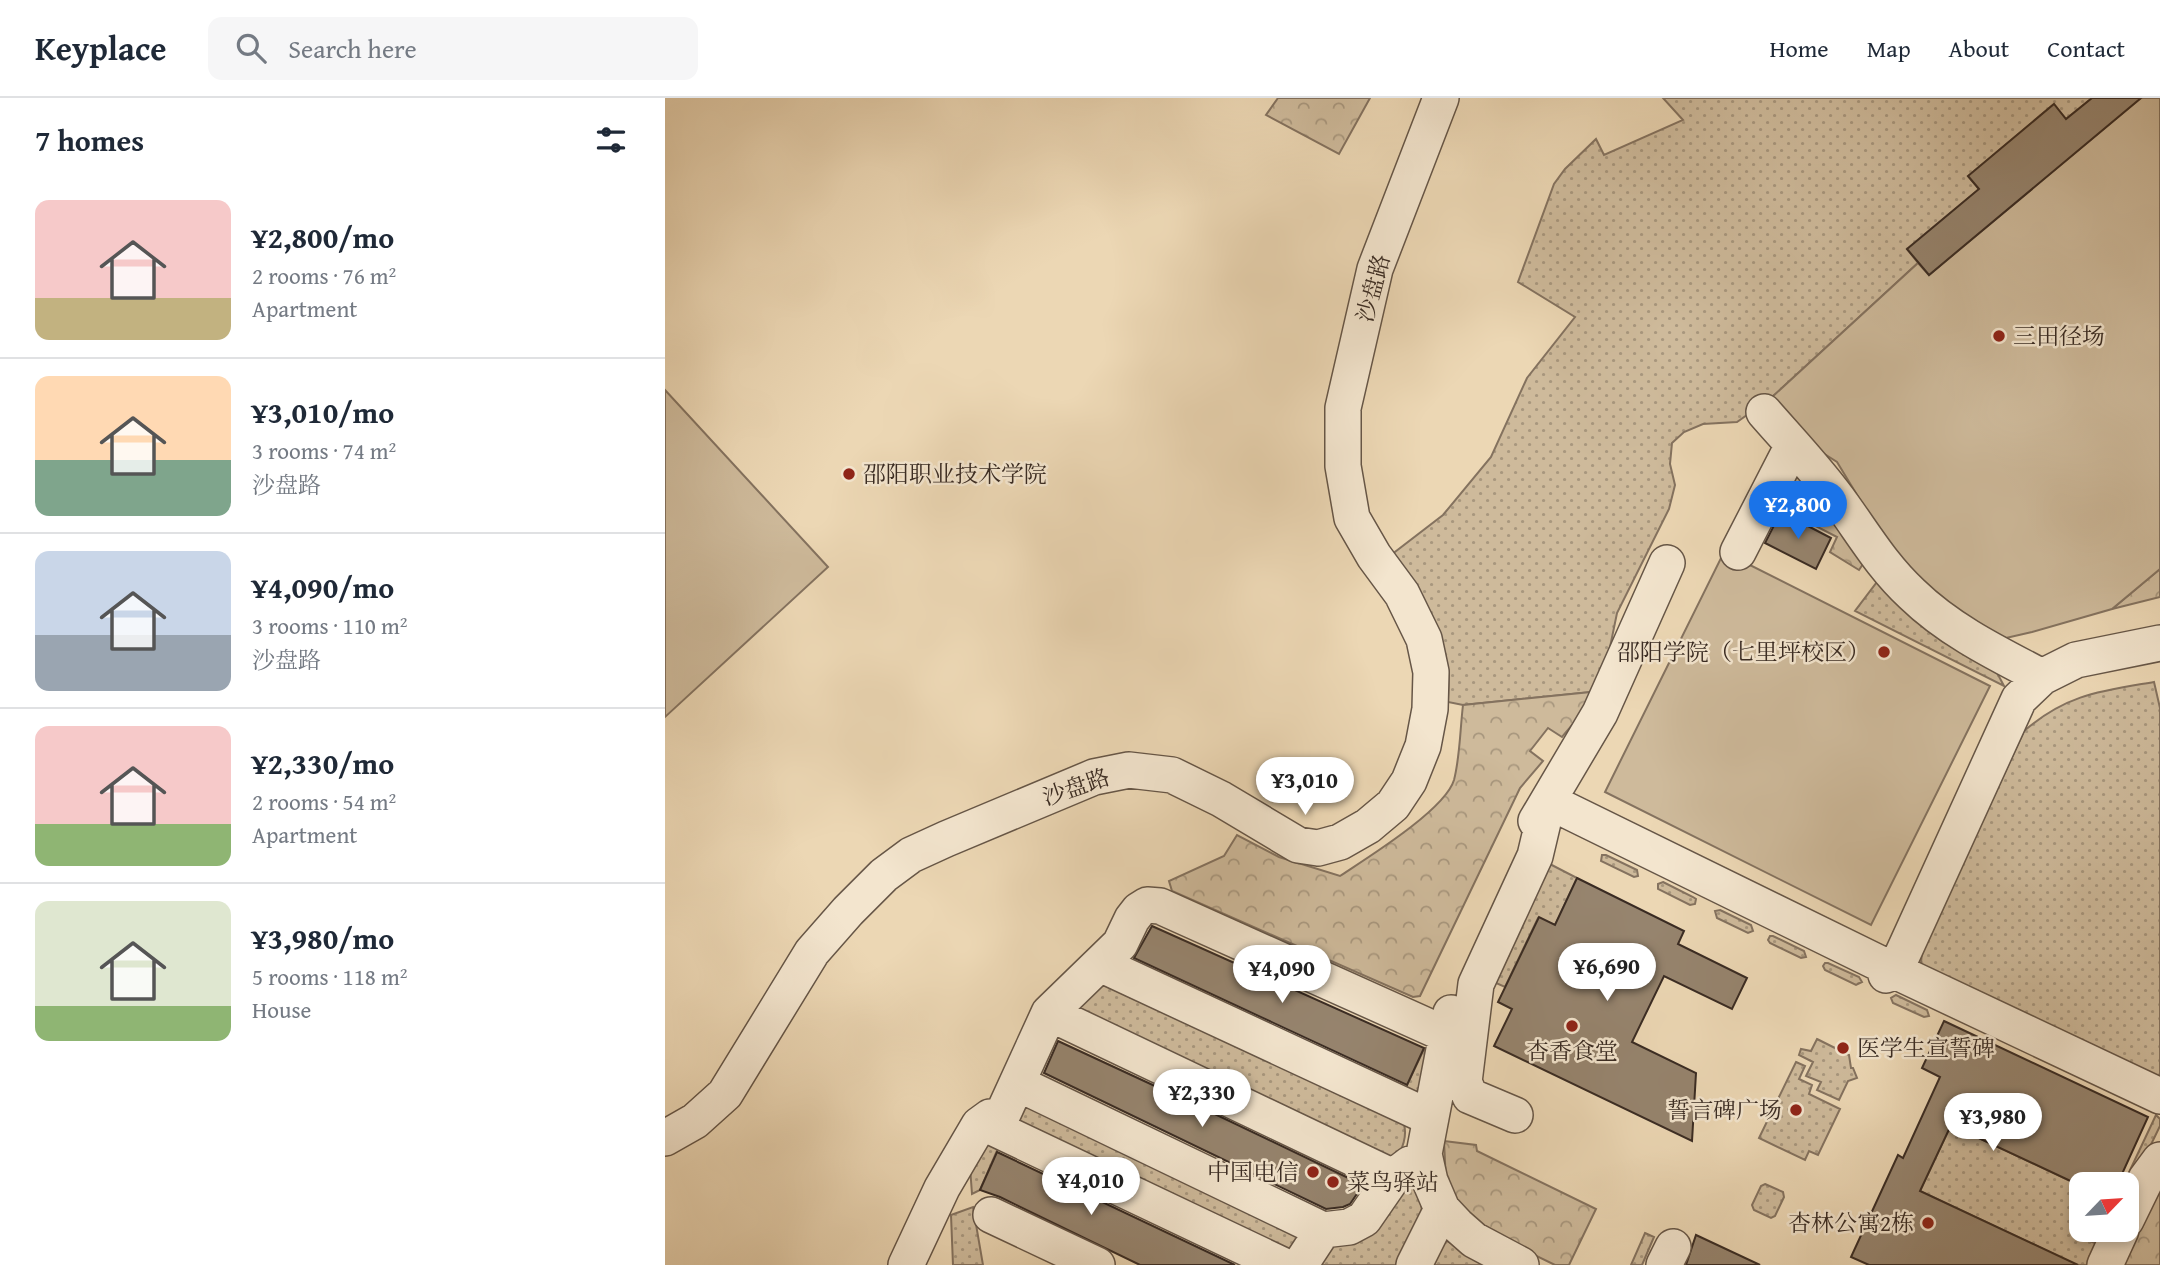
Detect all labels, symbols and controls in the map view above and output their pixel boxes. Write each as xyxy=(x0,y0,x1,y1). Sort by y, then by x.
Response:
search box xyxy=(208,17,698,80)
text: Keyplace xyxy=(35,24,166,72)
icon: search xyxy=(232,29,270,67)
text: Search here xyxy=(288,29,417,68)
text: Home xyxy=(1770,31,1829,66)
text: Map xyxy=(1867,31,1911,66)
text: About xyxy=(1949,31,2009,66)
text: Contact xyxy=(2047,31,2125,66)
text: 7 homes xyxy=(35,118,144,162)
icon: filters xyxy=(592,121,630,159)
text: ¥2,800/mo xyxy=(252,215,394,259)
icon: home xyxy=(91,228,175,312)
street label: 沙盘路 xyxy=(1348,250,1397,325)
text: 2 rooms · 76 m² xyxy=(252,259,396,292)
text: Apartment xyxy=(252,292,357,325)
place label: 三田径场 xyxy=(2013,319,2105,352)
marker: 三田径场 xyxy=(1991,328,2007,344)
text: ¥3,010/mo xyxy=(252,390,394,434)
icon: home xyxy=(91,404,175,488)
text: 3 rooms · 74 m² xyxy=(252,434,396,467)
place label: 邵阳职业技术学院 xyxy=(863,457,1047,490)
marker: 邵阳职业技术学院 xyxy=(841,466,857,482)
text: 沙盘路 xyxy=(252,468,321,501)
pin: ¥2,800 xyxy=(1741,482,1855,541)
text: ¥2,800 xyxy=(1765,487,1831,520)
text: ¥4,090/mo xyxy=(252,565,394,609)
icon: home xyxy=(91,579,175,663)
text: 3 rooms · 110 m² xyxy=(252,609,407,642)
place label: 邵阳学院（七里坪校区） xyxy=(1617,635,1870,668)
text: 沙盘路 xyxy=(252,643,321,676)
marker: 邵阳学院（七里坪校区） xyxy=(1876,644,1892,660)
text: ¥2,330/mo xyxy=(252,741,394,785)
icon: home xyxy=(91,754,175,838)
pin: ¥3,010 xyxy=(1248,758,1362,817)
street label: 沙盘路 xyxy=(1038,760,1114,813)
text: ¥3,010 xyxy=(1272,763,1338,796)
text: 2 rooms · 54 m² xyxy=(252,785,396,818)
text: Apartment xyxy=(252,818,357,851)
text: ¥3,980/mo xyxy=(252,916,394,960)
icon: home xyxy=(91,929,175,1013)
pin: ¥6,690 xyxy=(1550,944,1664,1003)
pin: ¥4,090 xyxy=(1225,946,1339,1005)
text: ¥6,690 xyxy=(1574,949,1640,982)
text: ¥4,090 xyxy=(1249,951,1315,984)
text: 5 rooms · 118 m² xyxy=(252,960,407,993)
text: House xyxy=(252,993,311,1026)
marker: 杏香食堂 xyxy=(1564,1018,1580,1034)
place label: 医学生宣誓碑 xyxy=(1857,1031,1995,1064)
place label: 杏香食堂 xyxy=(1526,1034,1618,1067)
marker: 医学生宣誓碑 xyxy=(1835,1040,1851,1056)
pin: ¥2,330 xyxy=(1145,1070,1259,1129)
text: ¥2,330 xyxy=(1169,1075,1235,1108)
place label: 誓言碑广场 xyxy=(1667,1093,1782,1126)
pin: ¥3,980 xyxy=(1936,1094,2050,1153)
text: ¥3,980 xyxy=(1960,1099,2026,1132)
marker: 誓言碑广场 xyxy=(1788,1102,1804,1118)
place label: 中国电信 xyxy=(1207,1155,1299,1188)
pin: ¥4,010 xyxy=(1034,1158,1148,1217)
text: ¥4,010 xyxy=(1058,1163,1124,1196)
marker: 中国电信 xyxy=(1305,1164,1321,1180)
place label: 菜鸟驿站 xyxy=(1347,1165,1439,1198)
north arrow xyxy=(2069,1172,2139,1242)
map controls xyxy=(2069,1172,2139,1242)
marker: 菜鸟驿站 xyxy=(1325,1174,1341,1190)
place label: 杏林公寓2栋 xyxy=(1788,1206,1914,1239)
marker: 杏林公寓2栋 xyxy=(1920,1215,1936,1231)

